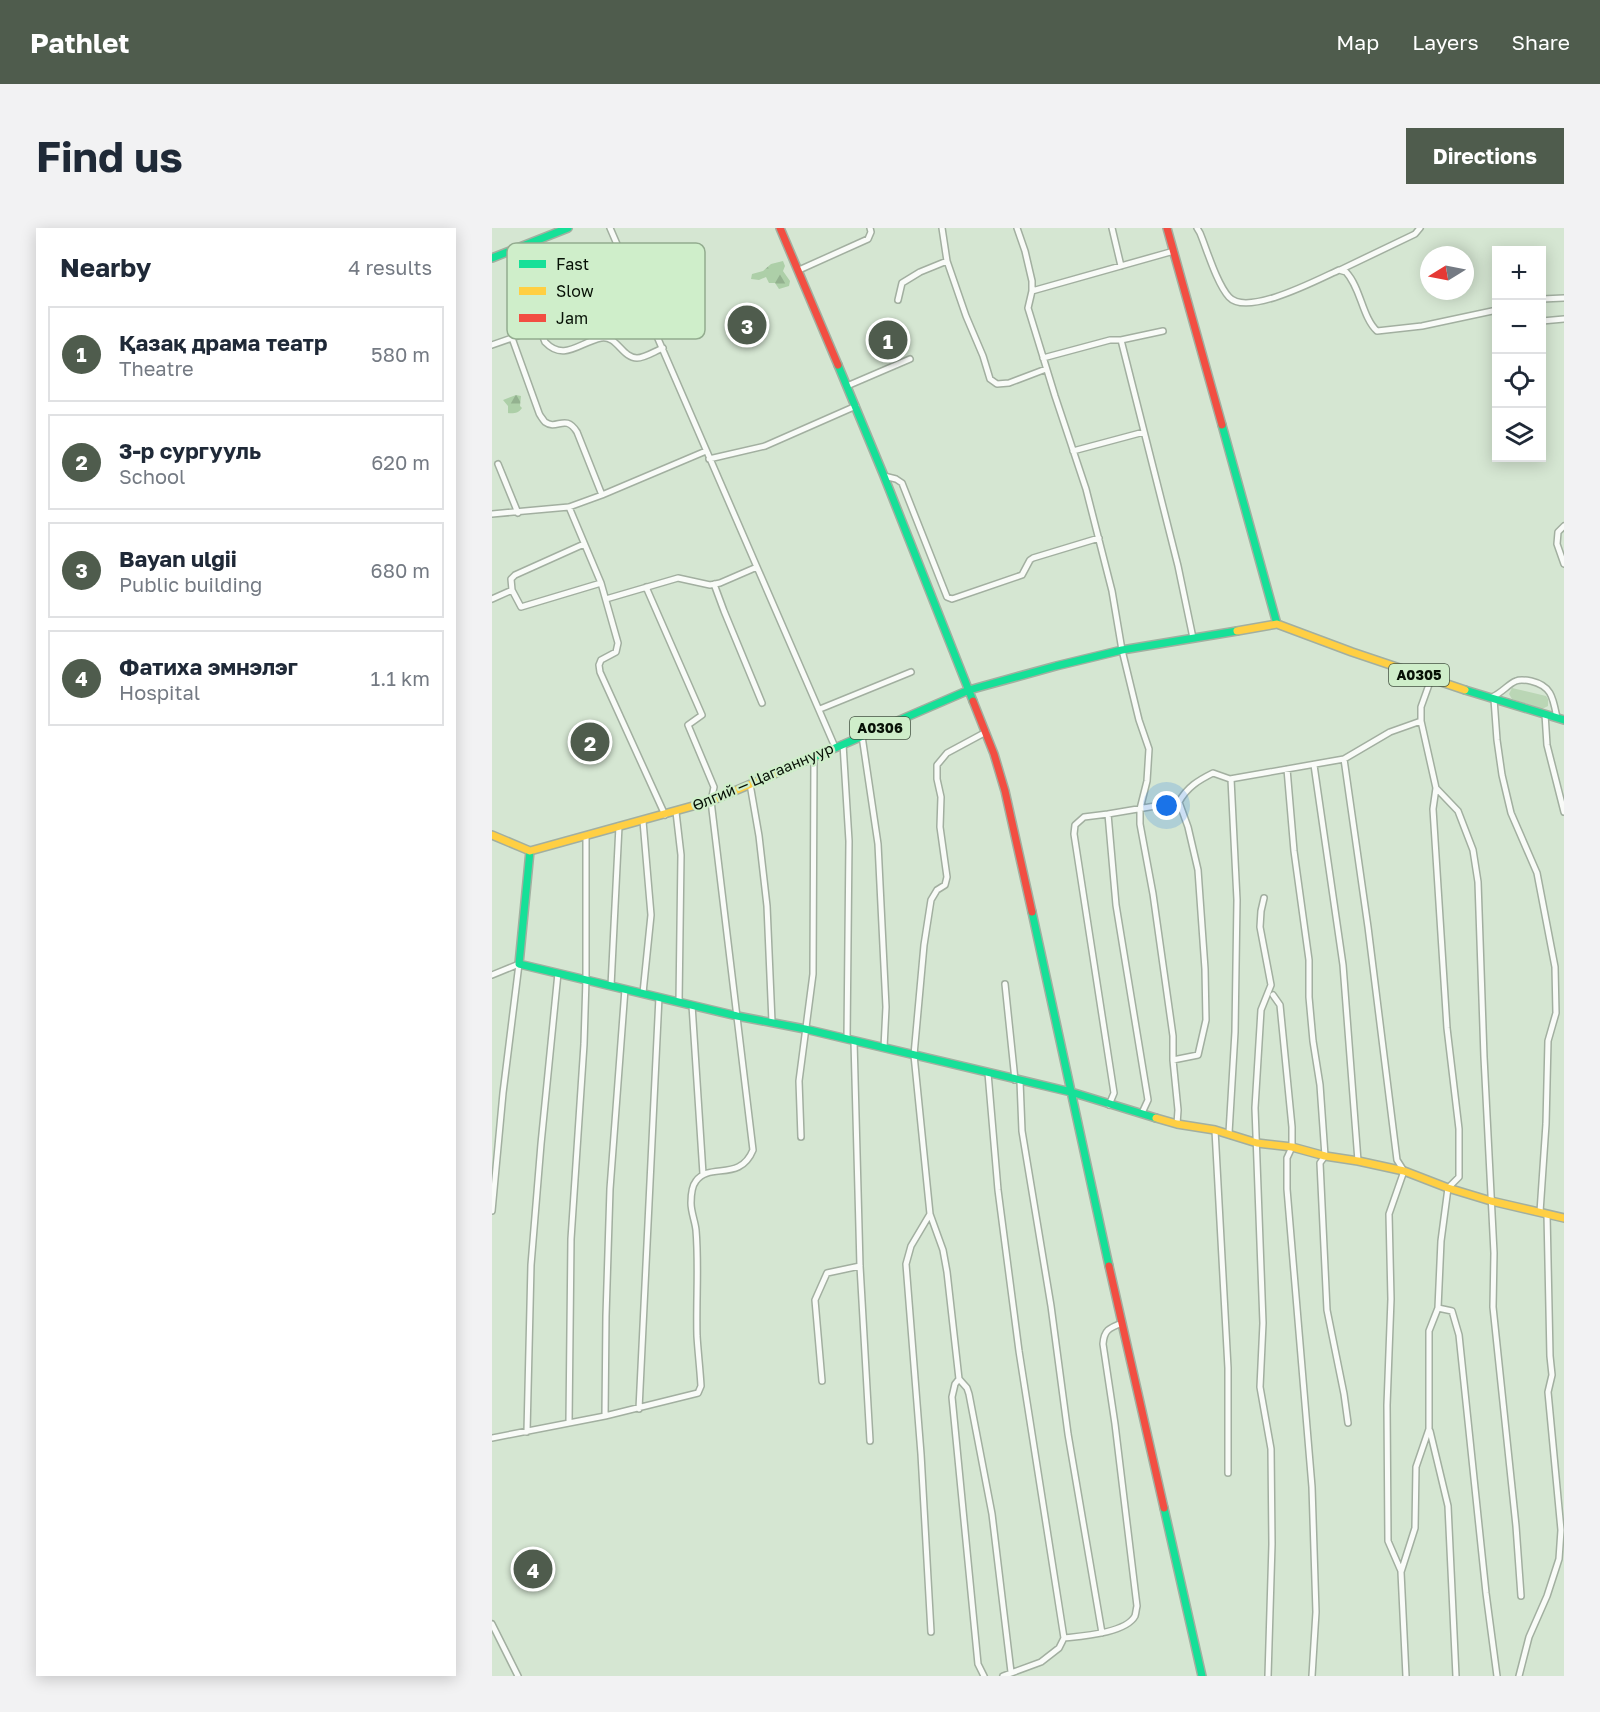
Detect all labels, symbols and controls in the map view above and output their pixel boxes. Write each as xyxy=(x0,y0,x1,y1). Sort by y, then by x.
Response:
text: Pathlet xyxy=(30,26,130,59)
text: Map xyxy=(1336,29,1379,55)
text: Layers xyxy=(1412,29,1479,55)
text: Share xyxy=(1512,29,1570,55)
button: Directions xyxy=(1406,128,1564,184)
text: Find us xyxy=(36,131,183,181)
legend xyxy=(507,243,705,339)
north arrow xyxy=(1420,246,1474,300)
map controls xyxy=(1492,246,1546,462)
button: + xyxy=(1492,246,1546,300)
text: Nearby xyxy=(60,252,151,283)
text: Fast xyxy=(556,254,589,274)
text: 4 results xyxy=(348,255,432,279)
text: Slow xyxy=(556,281,594,301)
button: − xyxy=(1492,300,1546,354)
pin: 3 xyxy=(728,302,766,348)
text: Jam xyxy=(556,308,588,328)
pin: 1 xyxy=(868,318,908,362)
text: Қазақ драма театр xyxy=(119,329,328,356)
text: 1 xyxy=(76,342,87,366)
text: 580 m xyxy=(371,342,430,366)
button: locate xyxy=(1492,354,1546,408)
text: Theatre xyxy=(119,356,194,380)
button: layers xyxy=(1492,408,1546,462)
text: 3-р сургууль xyxy=(119,437,261,464)
text: 2 xyxy=(75,450,88,474)
text: 620 m xyxy=(371,450,430,474)
text: School xyxy=(119,464,185,488)
text: Bayan ulgii xyxy=(119,545,237,572)
text: 3 xyxy=(75,558,88,582)
text: 680 m xyxy=(371,558,430,582)
text: Public building xyxy=(119,572,262,596)
text: Фатиха эмнэлэг xyxy=(119,653,298,680)
road number: A0305 xyxy=(1389,664,1449,686)
text: 4 xyxy=(75,666,88,690)
text: 1.1 km xyxy=(371,666,430,690)
text: Hospital xyxy=(119,680,200,704)
road number: A0306 xyxy=(850,717,910,739)
pin: 2 xyxy=(570,720,610,764)
street label: Өлгий — Цагааннуур xyxy=(689,738,836,814)
your location xyxy=(1152,791,1181,820)
pin: 4 xyxy=(514,1546,552,1592)

